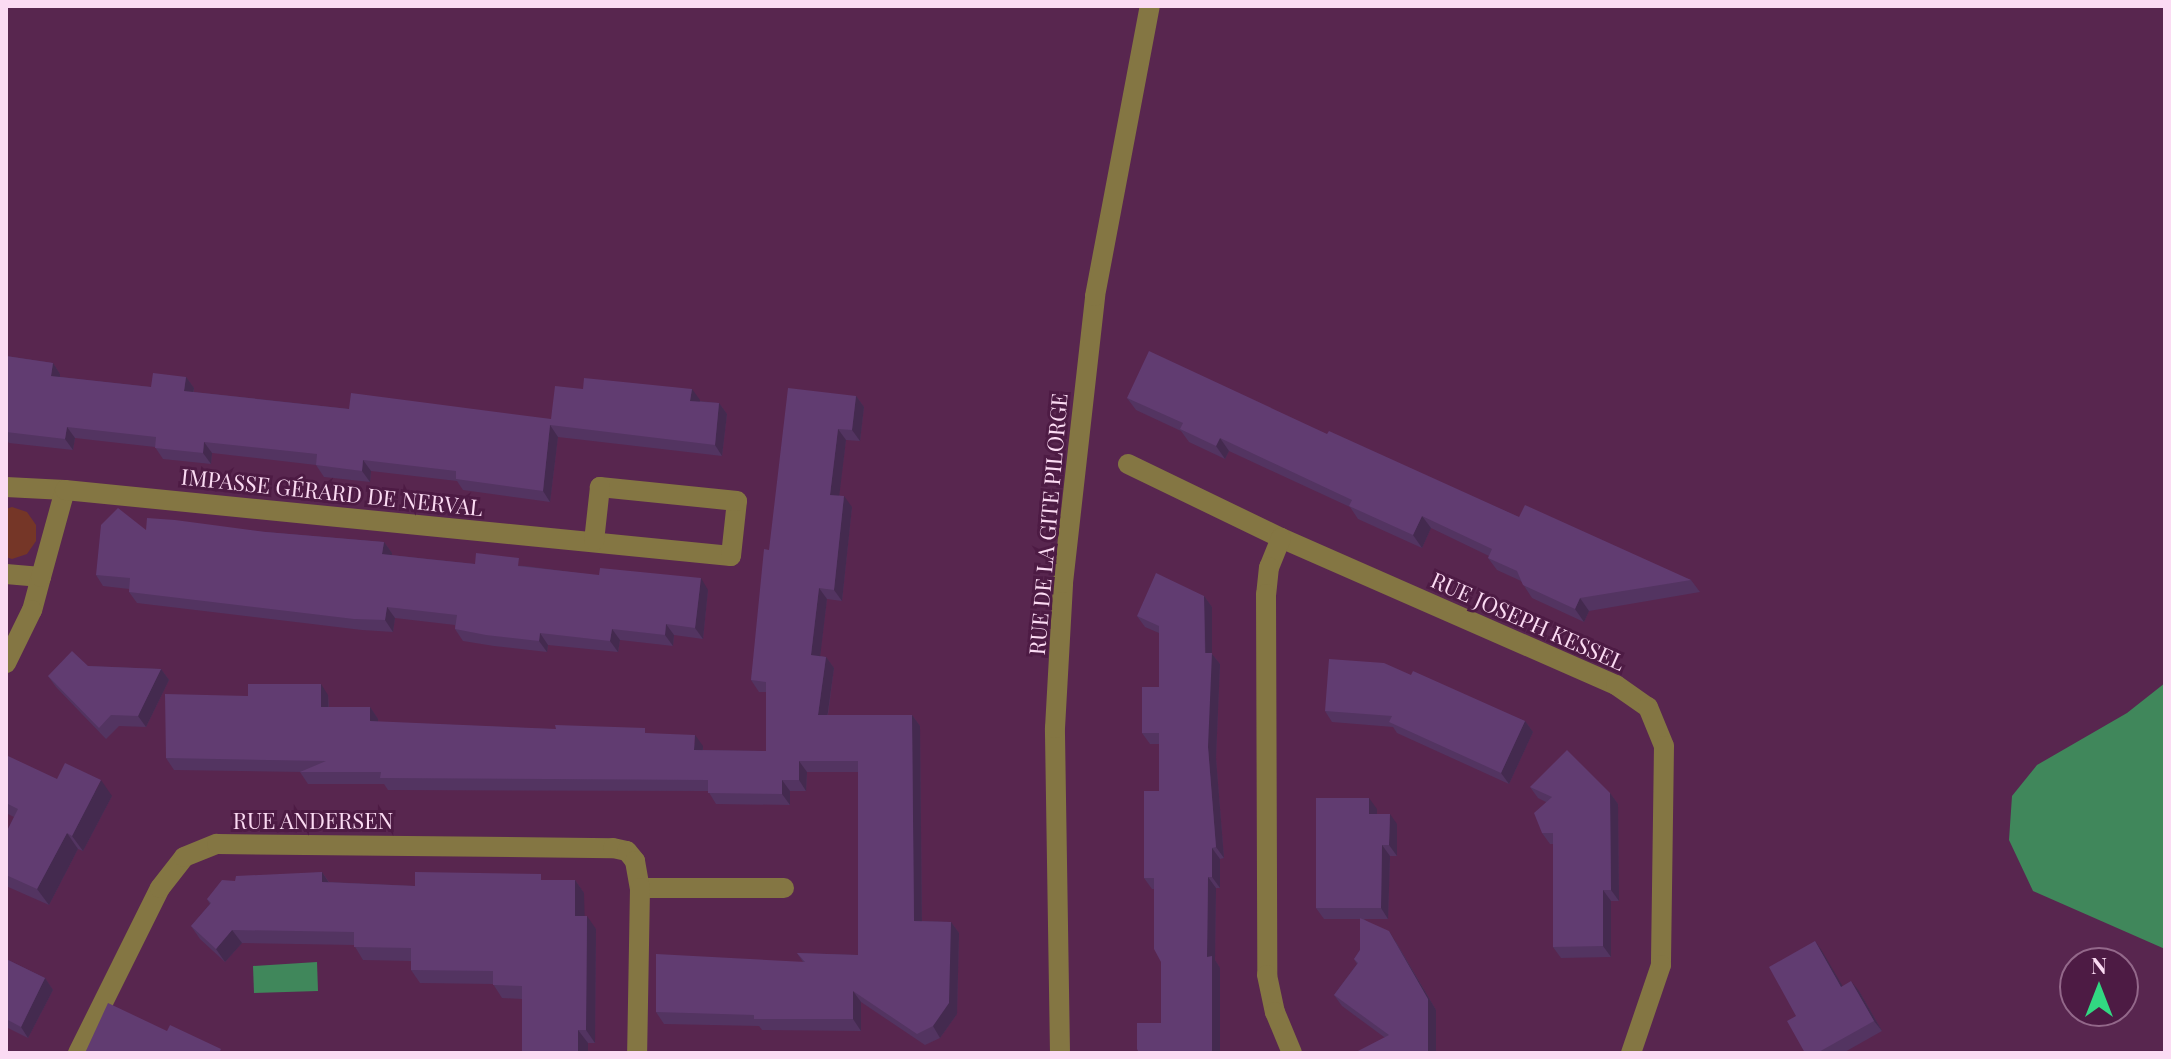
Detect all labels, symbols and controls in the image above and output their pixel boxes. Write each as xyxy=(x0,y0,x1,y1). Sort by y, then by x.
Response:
street label: RUE DE LA GITE PILORGE xyxy=(1023,392,1073,656)
street label: IMPASSE GÉRARD DE NERVAL xyxy=(180,463,484,521)
street label: RUE JOSEPH KESSEL xyxy=(1427,566,1629,676)
street label: RUE ANDERSEN xyxy=(232,808,394,834)
north arrow xyxy=(2059,947,2139,1027)
text: N xyxy=(2091,950,2107,980)

